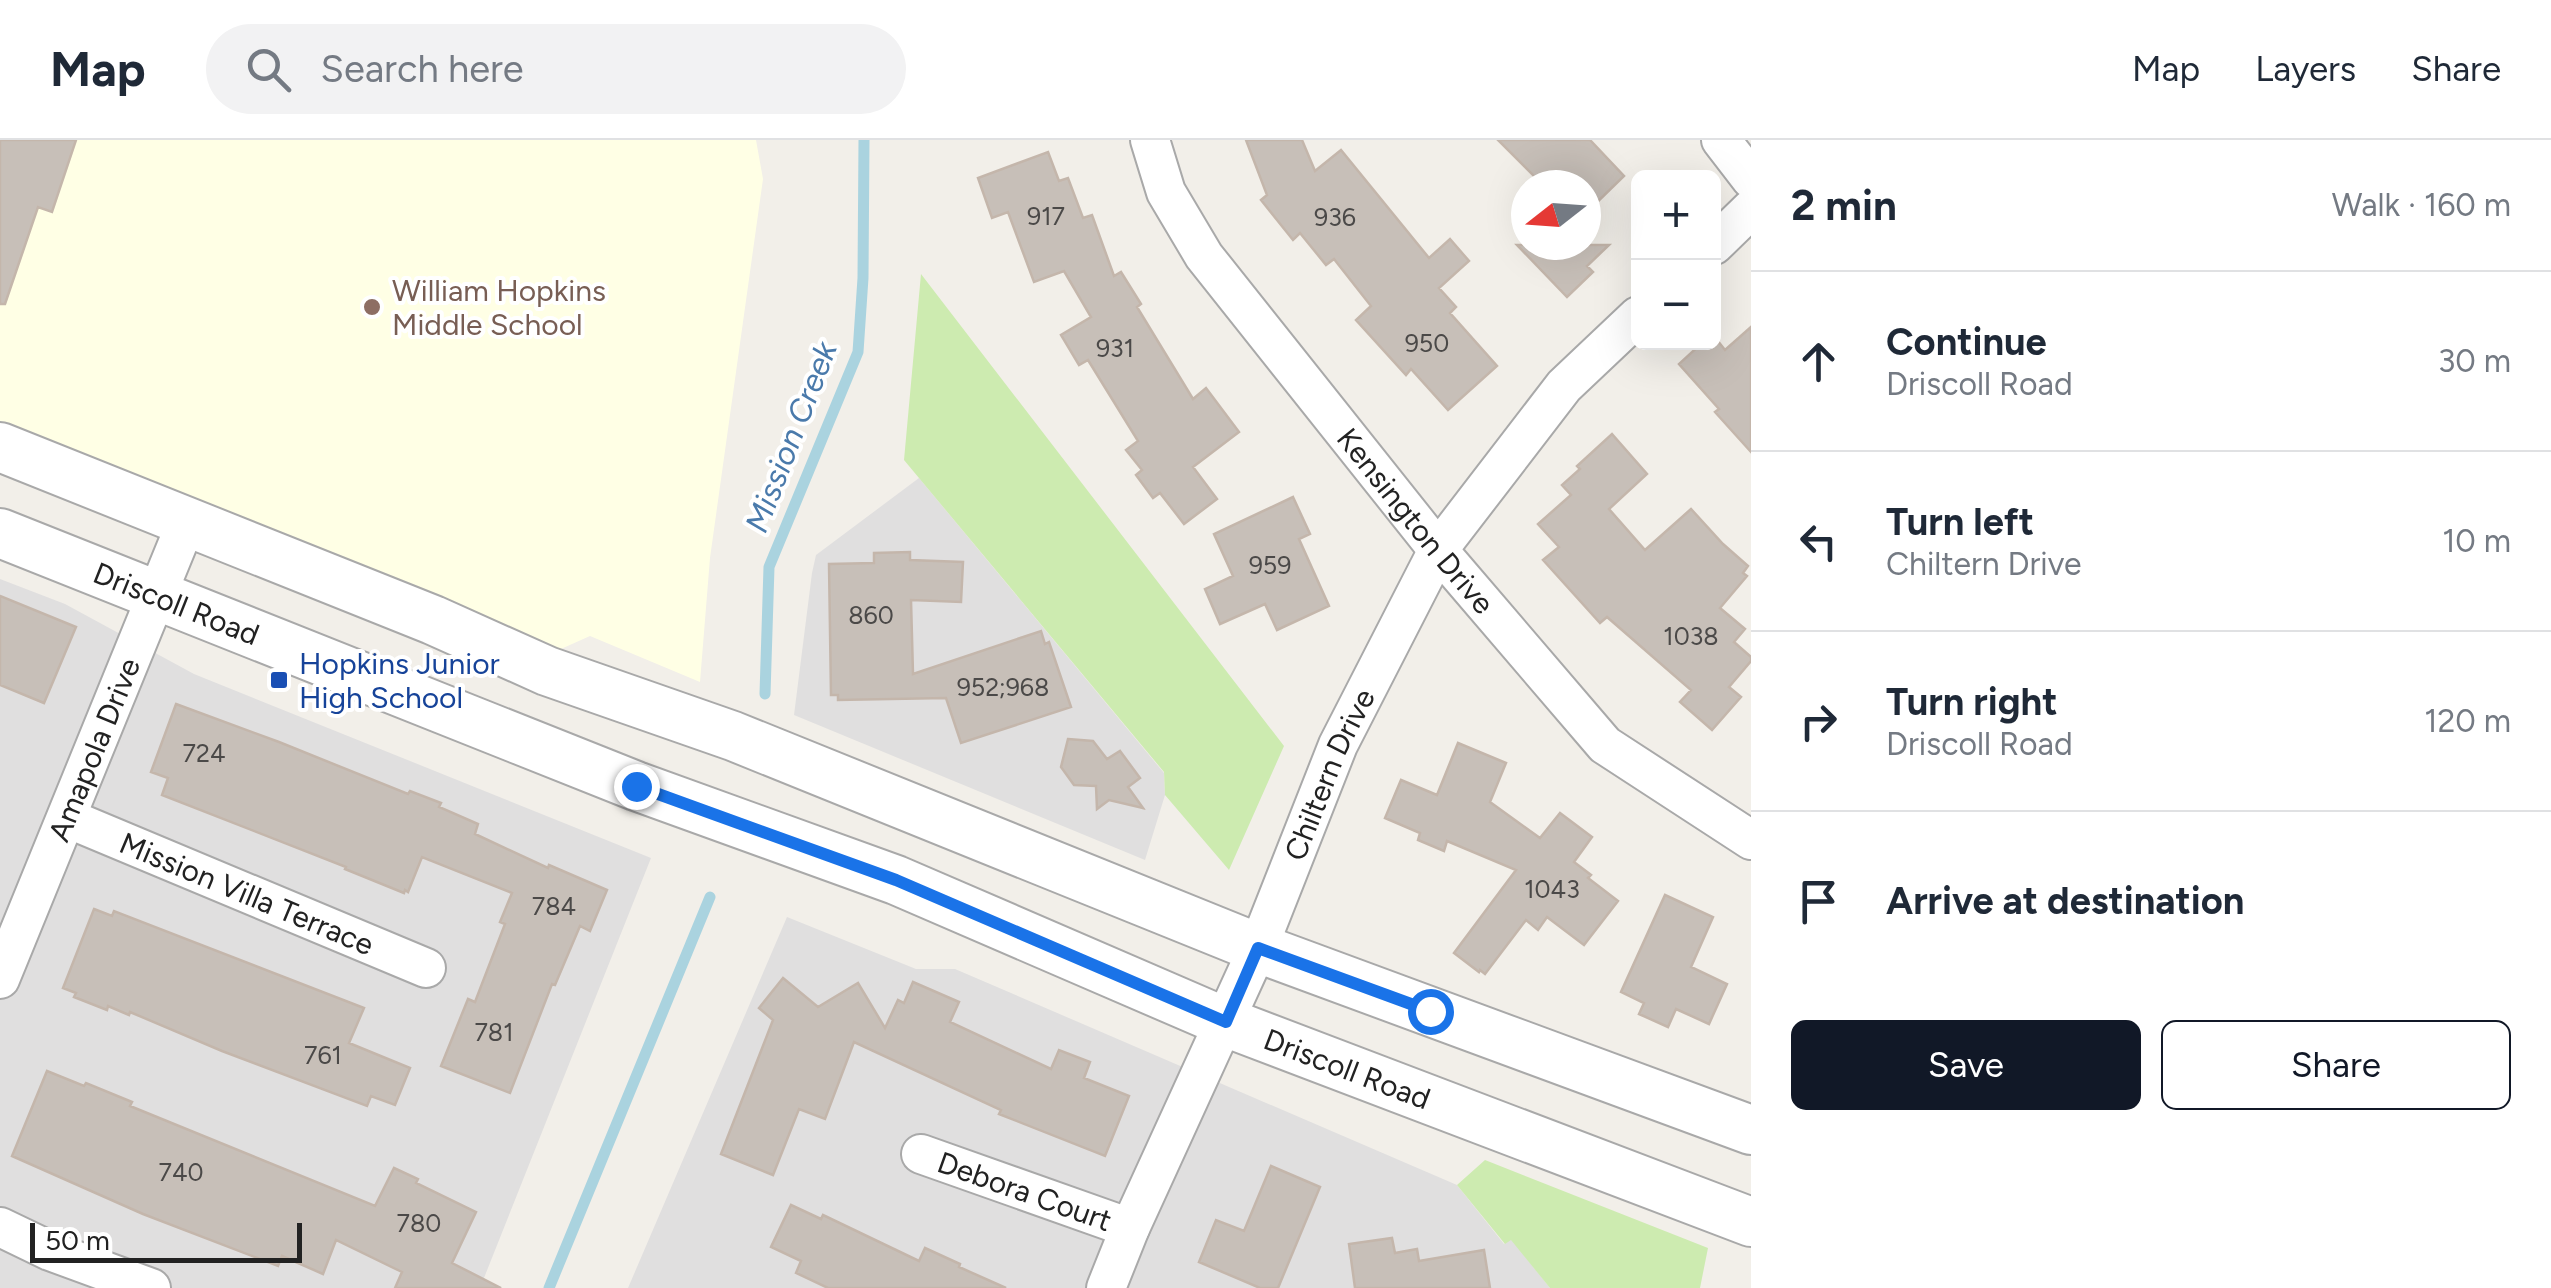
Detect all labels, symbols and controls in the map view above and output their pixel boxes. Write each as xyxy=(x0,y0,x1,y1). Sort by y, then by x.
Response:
search box xyxy=(206,24,906,114)
text: Map xyxy=(50,40,146,98)
icon: search xyxy=(241,42,296,97)
text: Search here xyxy=(321,46,524,92)
text: Map xyxy=(2132,48,2200,90)
text: Layers xyxy=(2255,48,2356,90)
text: Share xyxy=(2411,48,2501,90)
north arrow xyxy=(1511,170,1601,260)
map controls xyxy=(1631,170,1721,350)
button: + xyxy=(1631,170,1721,260)
text: 2 min xyxy=(1791,180,1897,231)
text: Walk · 160 m xyxy=(2332,186,2511,224)
house number: 917 xyxy=(1027,201,1065,231)
house number: 936 xyxy=(1314,202,1356,232)
button: − xyxy=(1631,260,1721,350)
place label: William Hopkins Middle School xyxy=(392,272,606,343)
marker: William Hopkins Middle School xyxy=(361,296,383,318)
text: Continue xyxy=(1886,319,2047,365)
house number: 950 xyxy=(1405,328,1449,358)
house number: 931 xyxy=(1096,333,1134,363)
icon: ahead xyxy=(1791,334,1846,389)
water label: Mission Creek xyxy=(737,335,845,538)
text: 30 m xyxy=(2438,342,2511,380)
text: Driscoll Road xyxy=(1886,365,2073,403)
street label: Kensington Drive xyxy=(1330,420,1503,621)
text: Turn left xyxy=(1886,499,2034,545)
icon: left xyxy=(1791,514,1846,569)
text: 10 m xyxy=(2442,522,2511,560)
text: Chiltern Drive xyxy=(1886,545,2081,583)
house number: 959 xyxy=(1249,550,1291,580)
street label: Driscoll Road xyxy=(88,554,265,653)
house number: 860 xyxy=(848,600,894,630)
house number: 1038 xyxy=(1663,621,1719,651)
place label: Hopkins Junior High School xyxy=(299,645,500,716)
street label: Amapola Drive xyxy=(40,652,148,847)
marker: Hopkins Junior High School xyxy=(268,669,290,691)
house number: 952;968 xyxy=(957,672,1049,702)
text: Turn right xyxy=(1886,679,2058,725)
street label: Chiltern Drive xyxy=(1276,682,1382,866)
icon: right xyxy=(1791,694,1846,749)
text: 120 m xyxy=(2424,702,2511,740)
text: Driscoll Road xyxy=(1886,725,2073,763)
house number: 724 xyxy=(183,738,225,768)
route end xyxy=(614,764,660,810)
street label: Mission Villa Terrace xyxy=(114,824,380,963)
house number: 1043 xyxy=(1524,874,1580,904)
icon: arrive xyxy=(1791,874,1846,929)
text: Arrive at destination xyxy=(1886,878,2244,924)
house number: 784 xyxy=(532,891,576,921)
route start xyxy=(1408,989,1454,1035)
house number: 781 xyxy=(474,1017,514,1047)
street label: Driscoll Road xyxy=(1259,1020,1436,1117)
button: Save xyxy=(1791,1020,2141,1110)
button: Share xyxy=(2161,1020,2511,1110)
house number: 761 xyxy=(304,1040,342,1070)
street label: Debora Court xyxy=(933,1143,1117,1239)
house number: 740 xyxy=(159,1157,203,1187)
house number: 780 xyxy=(397,1208,441,1238)
scale bar xyxy=(30,1218,302,1262)
text: 50 m xyxy=(45,1223,110,1257)

